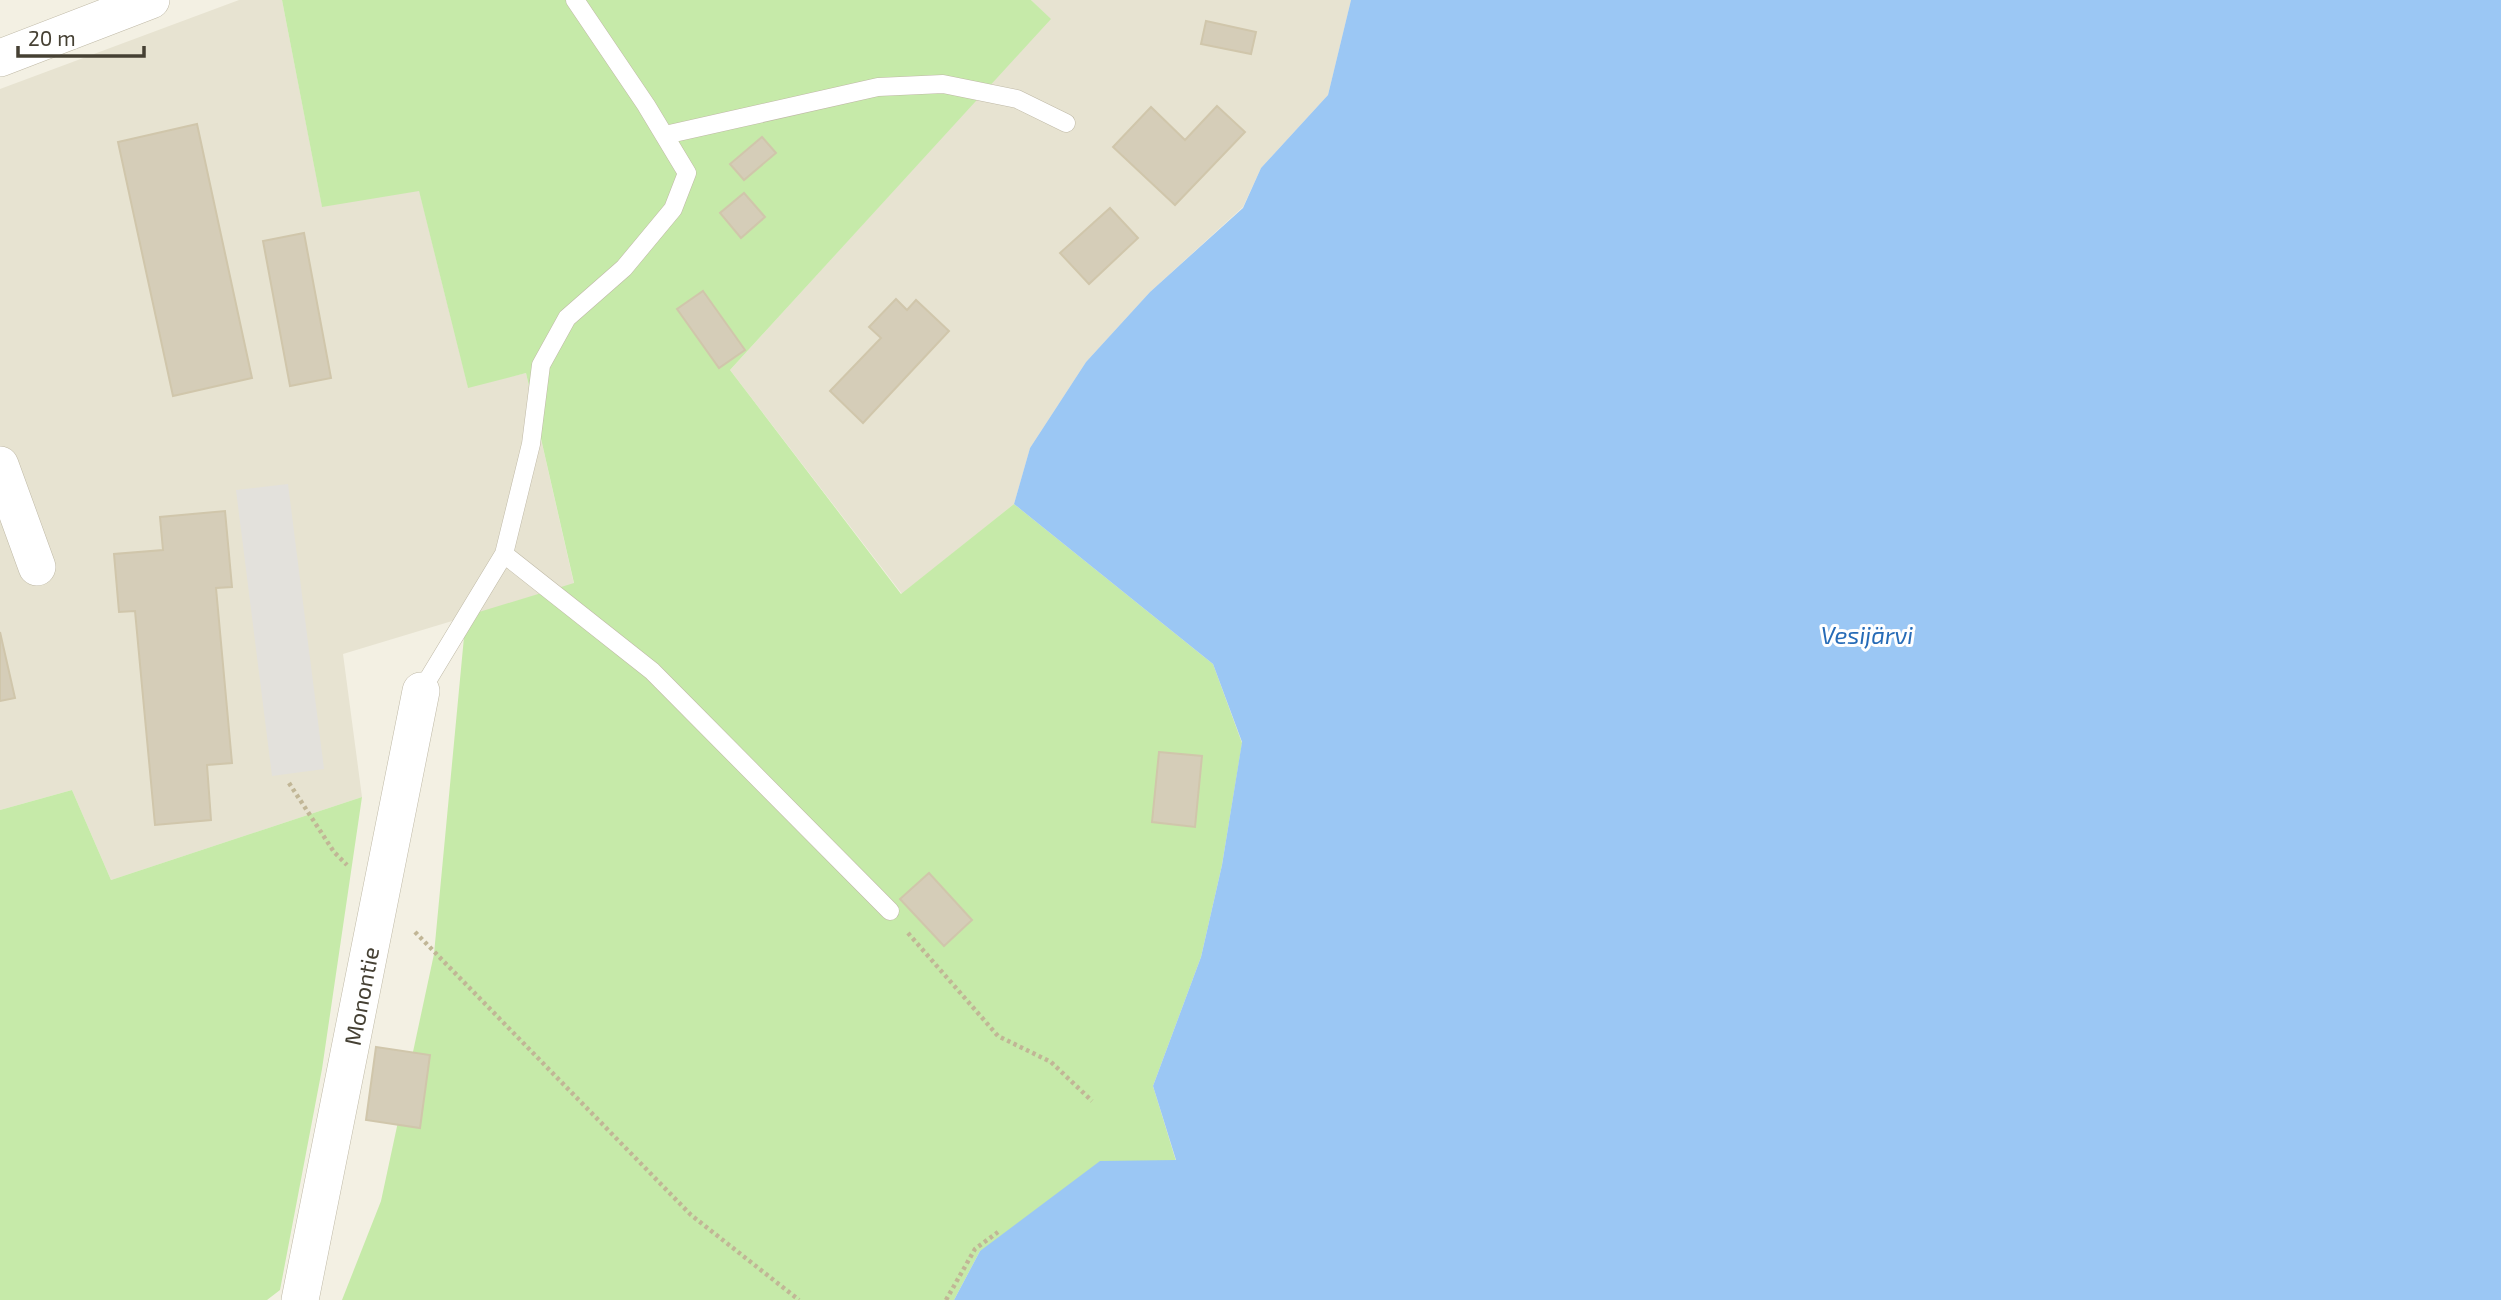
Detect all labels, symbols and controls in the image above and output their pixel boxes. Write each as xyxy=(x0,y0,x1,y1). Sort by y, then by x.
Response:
scale bar xyxy=(18,14,144,58)
text: 20 m xyxy=(28,25,76,50)
water label: Vesijärvi xyxy=(1821,620,1913,649)
street label: Monontie xyxy=(338,944,384,1048)

